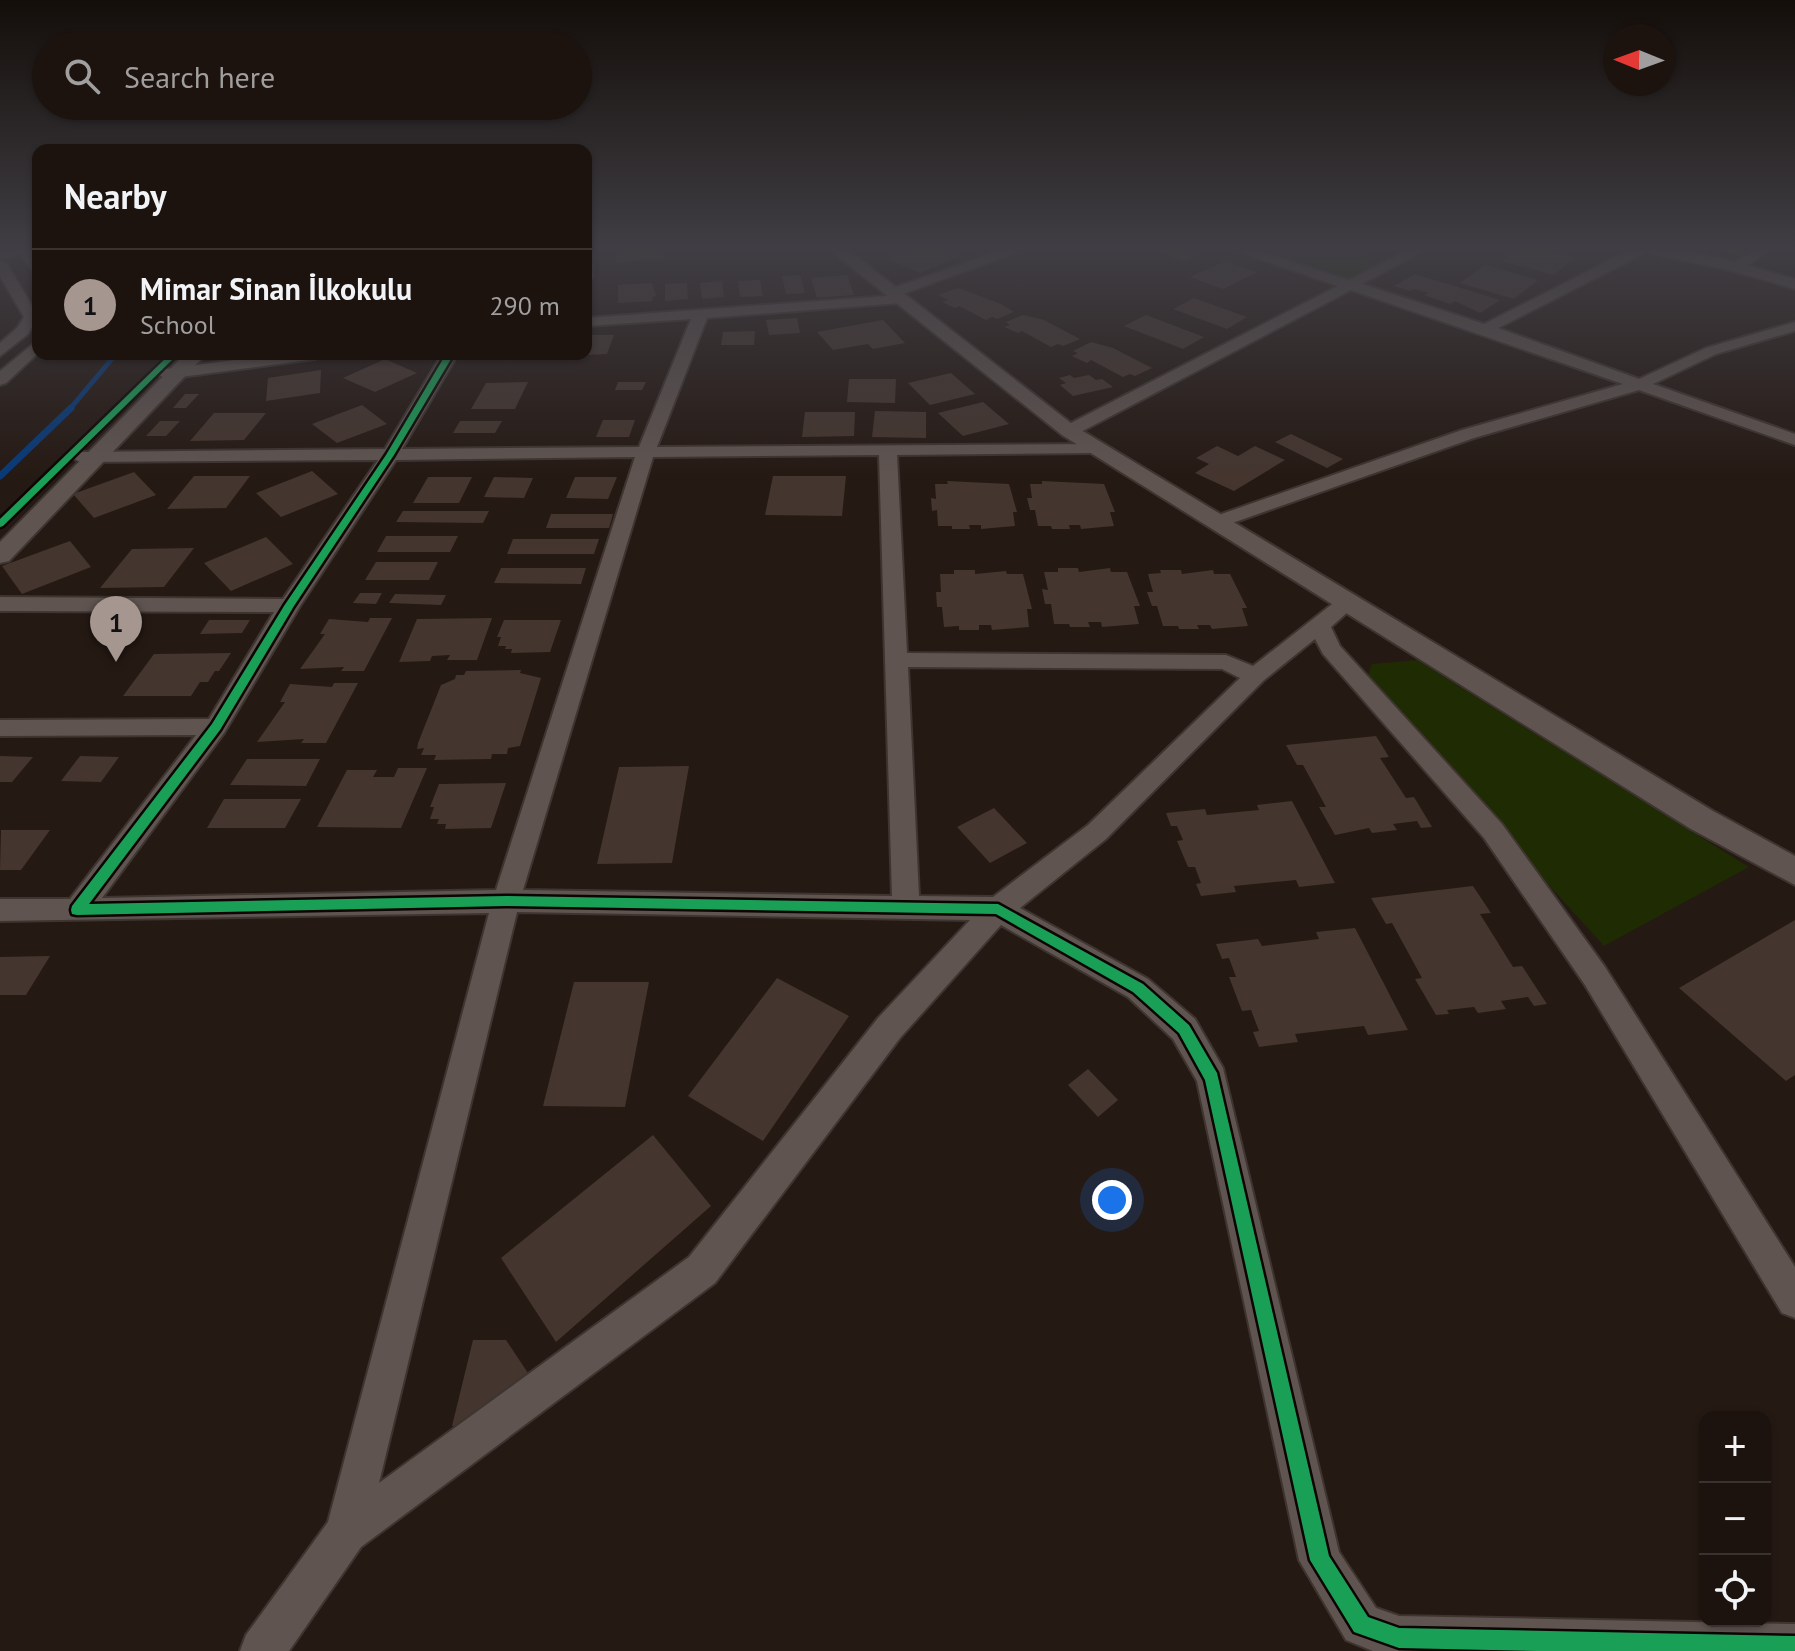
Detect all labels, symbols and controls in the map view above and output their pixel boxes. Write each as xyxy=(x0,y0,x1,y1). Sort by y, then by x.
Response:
north arrow xyxy=(1603,24,1675,96)
search box xyxy=(32,32,592,120)
icon: search xyxy=(60,54,104,98)
text: Search here xyxy=(124,57,275,96)
text: Nearby xyxy=(64,174,166,218)
text: Mimar Sinan İlkokulu xyxy=(140,269,412,308)
text: 1 xyxy=(83,289,97,322)
text: 290 m xyxy=(489,289,560,322)
text: School xyxy=(140,308,215,341)
pin: 1 xyxy=(90,596,142,662)
your location xyxy=(1092,1180,1132,1220)
map controls xyxy=(1699,1411,1771,1627)
button: + xyxy=(1699,1411,1771,1483)
button: − xyxy=(1699,1483,1771,1555)
button: locate xyxy=(1699,1555,1771,1627)

